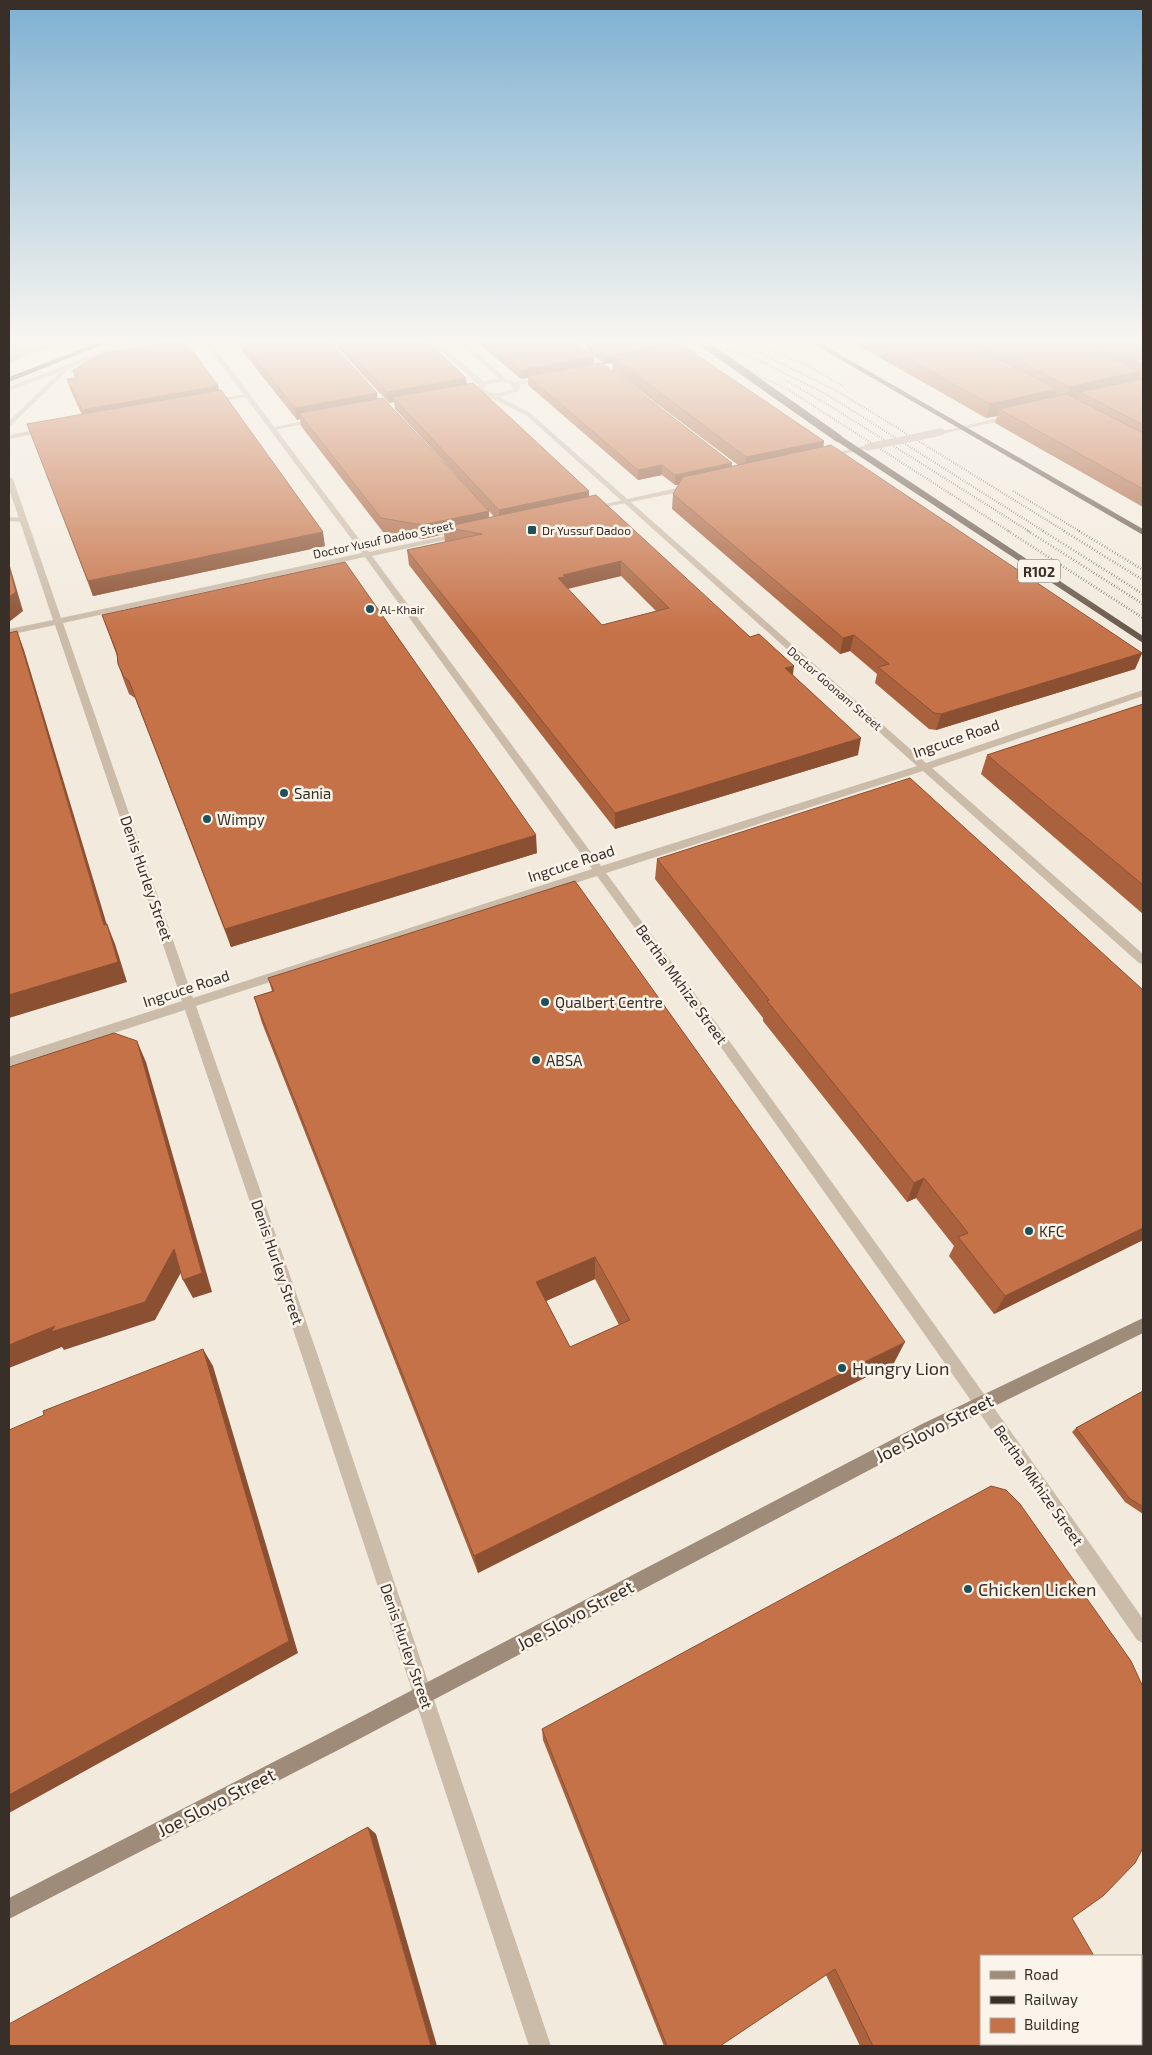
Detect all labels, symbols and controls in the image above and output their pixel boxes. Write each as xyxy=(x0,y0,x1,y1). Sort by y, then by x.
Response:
street label: Doctor Yusuf Dadoo Street xyxy=(312,517,455,561)
place label: Dr Yussuf Dadoo xyxy=(542,523,631,537)
marker: Dr Yussuf Dadoo xyxy=(526,524,538,536)
road number: R102 xyxy=(1018,560,1060,582)
place label: Al-Khair xyxy=(380,602,425,616)
marker: Al-Khair xyxy=(364,603,376,615)
street label: Doctor Goonam Street xyxy=(785,643,885,733)
street label: Ingcuce Road xyxy=(911,715,1001,761)
place label: Sania xyxy=(294,784,331,802)
marker: Sania xyxy=(278,787,290,799)
place label: Wimpy xyxy=(217,810,265,828)
street label: Denis Hurley Street xyxy=(117,813,177,943)
marker: Wimpy xyxy=(201,813,213,825)
street label: Ingcuce Road xyxy=(525,841,617,885)
street label: Bertha Mkhize Street xyxy=(633,921,732,1047)
street label: Ingcuce Road xyxy=(140,966,232,1010)
place label: Qualbert Centre xyxy=(555,993,663,1012)
marker: Qualbert Centre xyxy=(539,996,551,1008)
place label: ABSA xyxy=(546,1051,583,1069)
marker: ABSA xyxy=(530,1054,542,1066)
street label: Denis Hurley Street xyxy=(248,1197,308,1327)
place label: KFC xyxy=(1039,1222,1065,1240)
marker: KFC xyxy=(1023,1225,1035,1237)
place label: Hungry Lion xyxy=(852,1357,950,1379)
marker: Hungry Lion xyxy=(836,1362,848,1374)
street label: Joe Slovo Street xyxy=(871,1389,997,1467)
street label: Bertha Mkhize Street xyxy=(991,1421,1088,1549)
street label: Joe Slovo Street xyxy=(513,1575,637,1655)
place label: Chicken Licken xyxy=(978,1578,1097,1600)
street label: Denis Hurley Street xyxy=(377,1581,437,1711)
marker: Chicken Licken xyxy=(962,1583,974,1595)
street label: Joe Slovo Street xyxy=(153,1763,279,1841)
legend xyxy=(980,1955,1142,2045)
text: Road xyxy=(1024,1965,1059,1983)
text: Railway xyxy=(1024,1990,1078,2008)
text: Building xyxy=(1024,2015,1080,2033)

